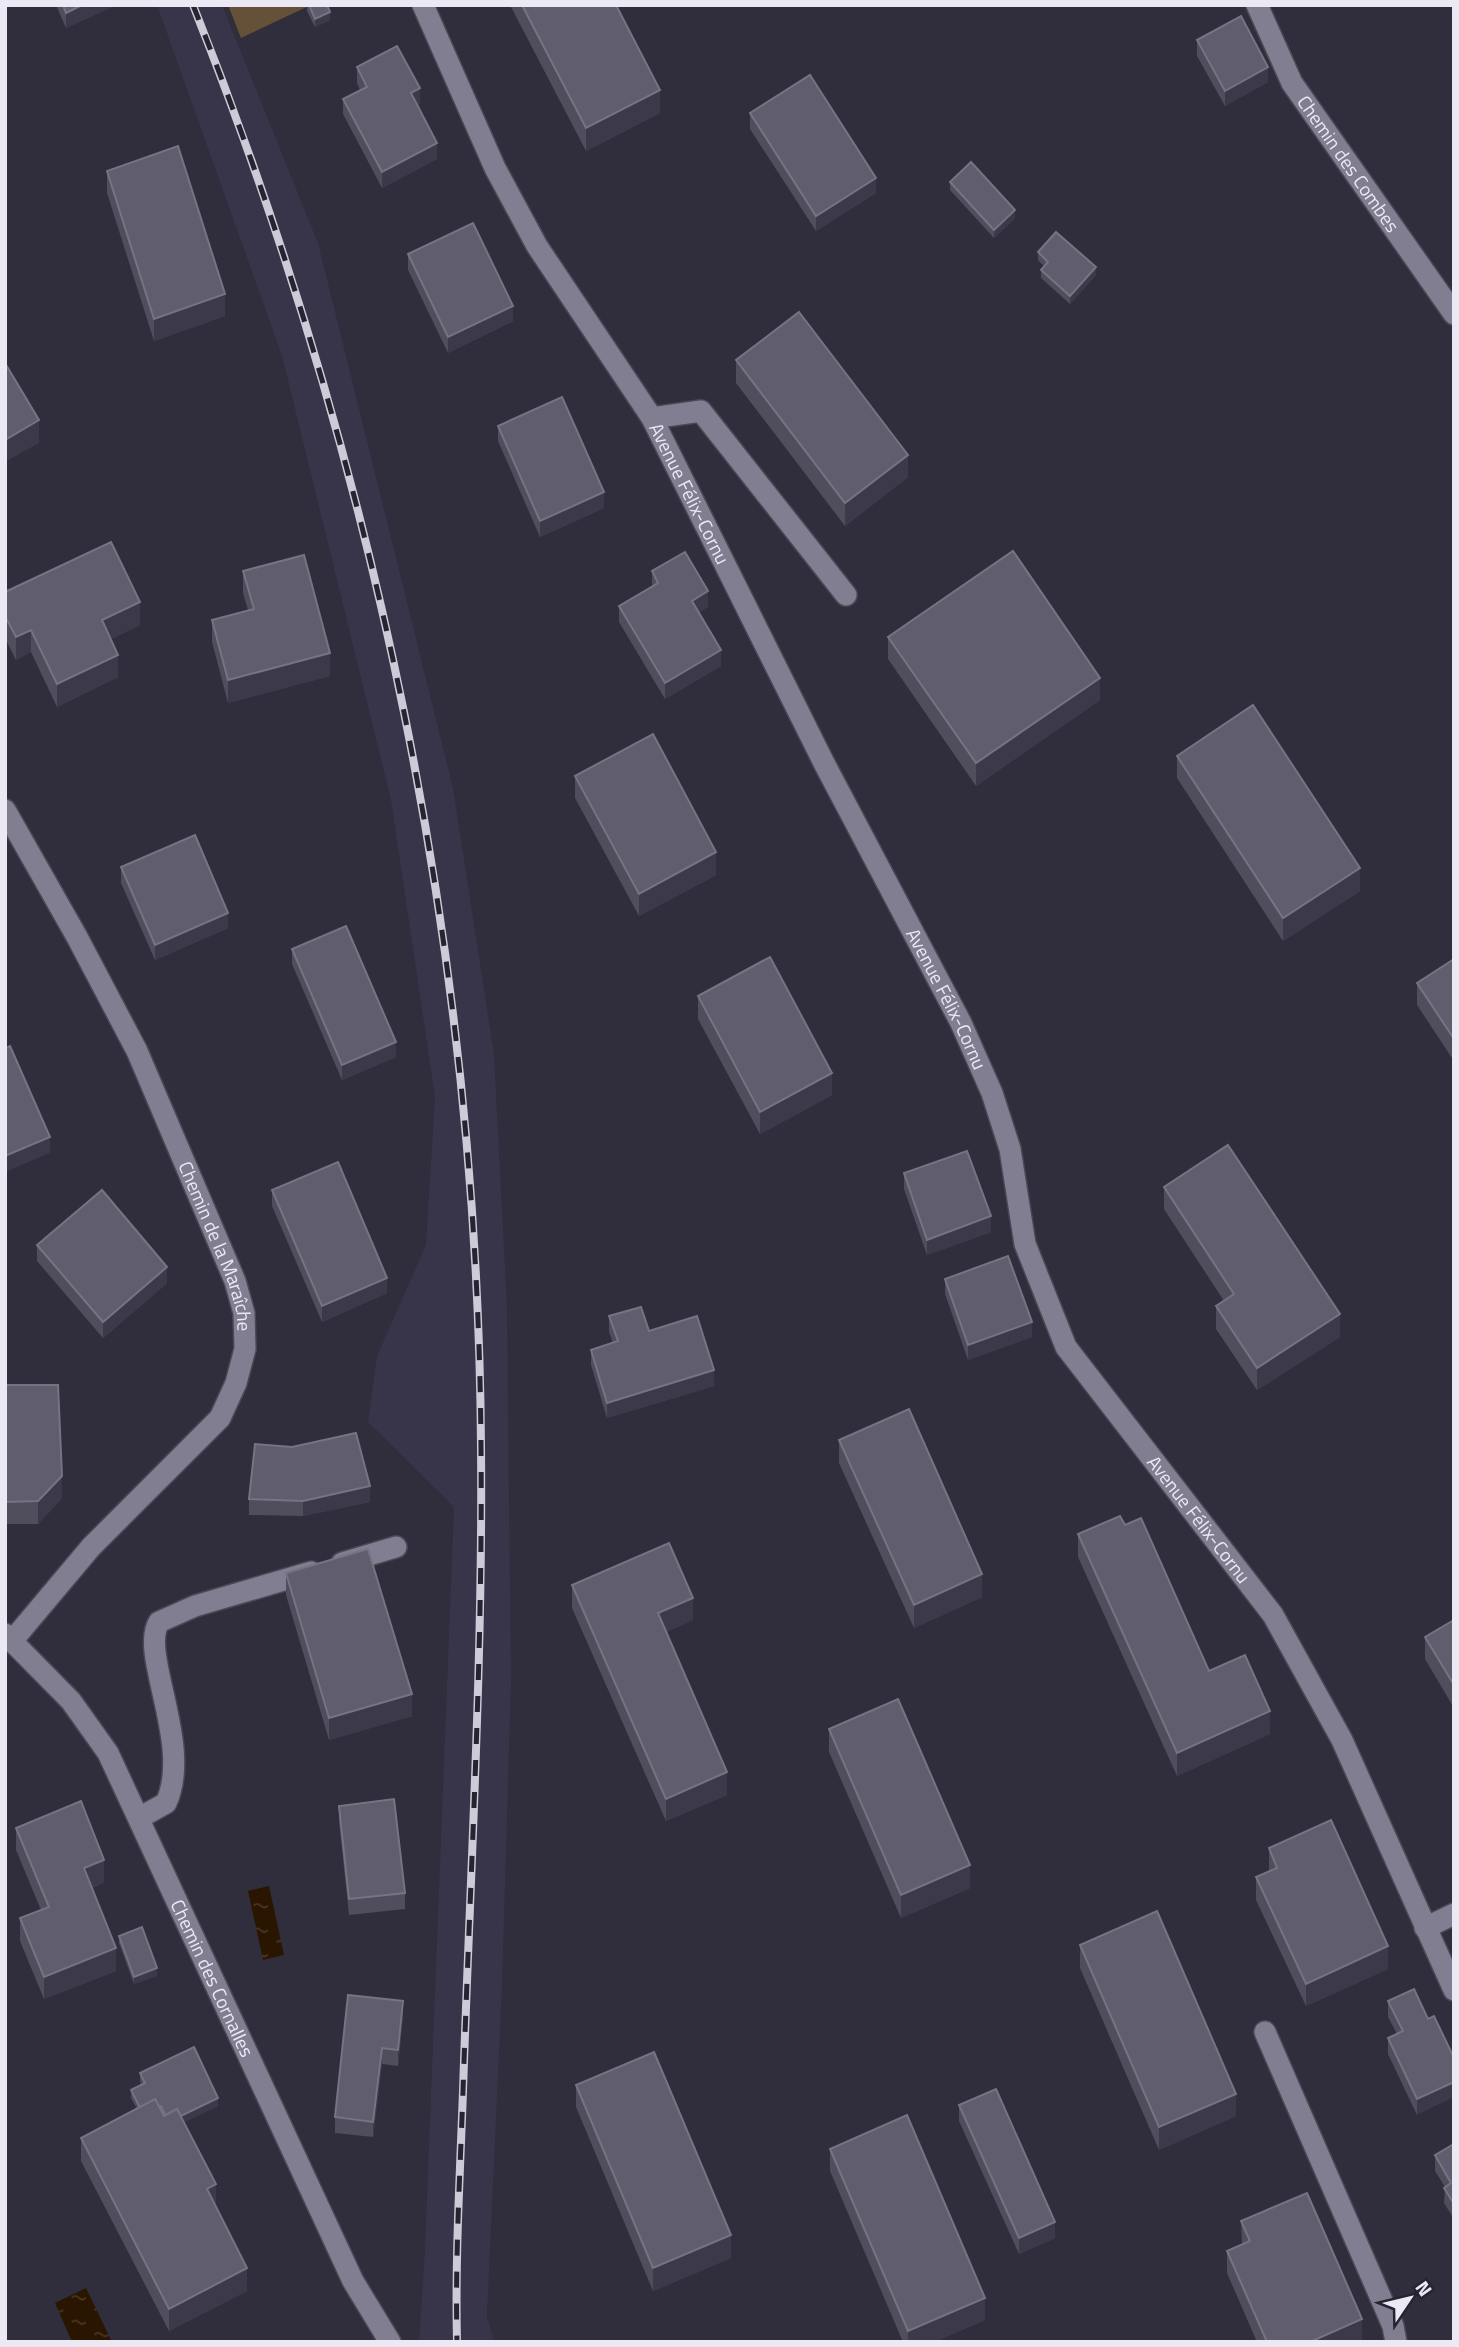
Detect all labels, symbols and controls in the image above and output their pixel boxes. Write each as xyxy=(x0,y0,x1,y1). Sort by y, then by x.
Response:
street label: Chemin des Combes xyxy=(1291,89,1407,238)
street label: Avenue Félix-Cornu xyxy=(643,417,738,569)
street label: Avenue Félix-Cornu xyxy=(899,923,995,1074)
street label: Chemin de la Maraîche xyxy=(172,1156,259,1332)
street label: Avenue Félix-Cornu xyxy=(1141,1449,1258,1589)
street label: Chemin des Cornalles xyxy=(164,1894,262,2062)
north arrow xyxy=(1375,2263,1445,2333)
text: N xyxy=(1409,2274,1440,2302)

